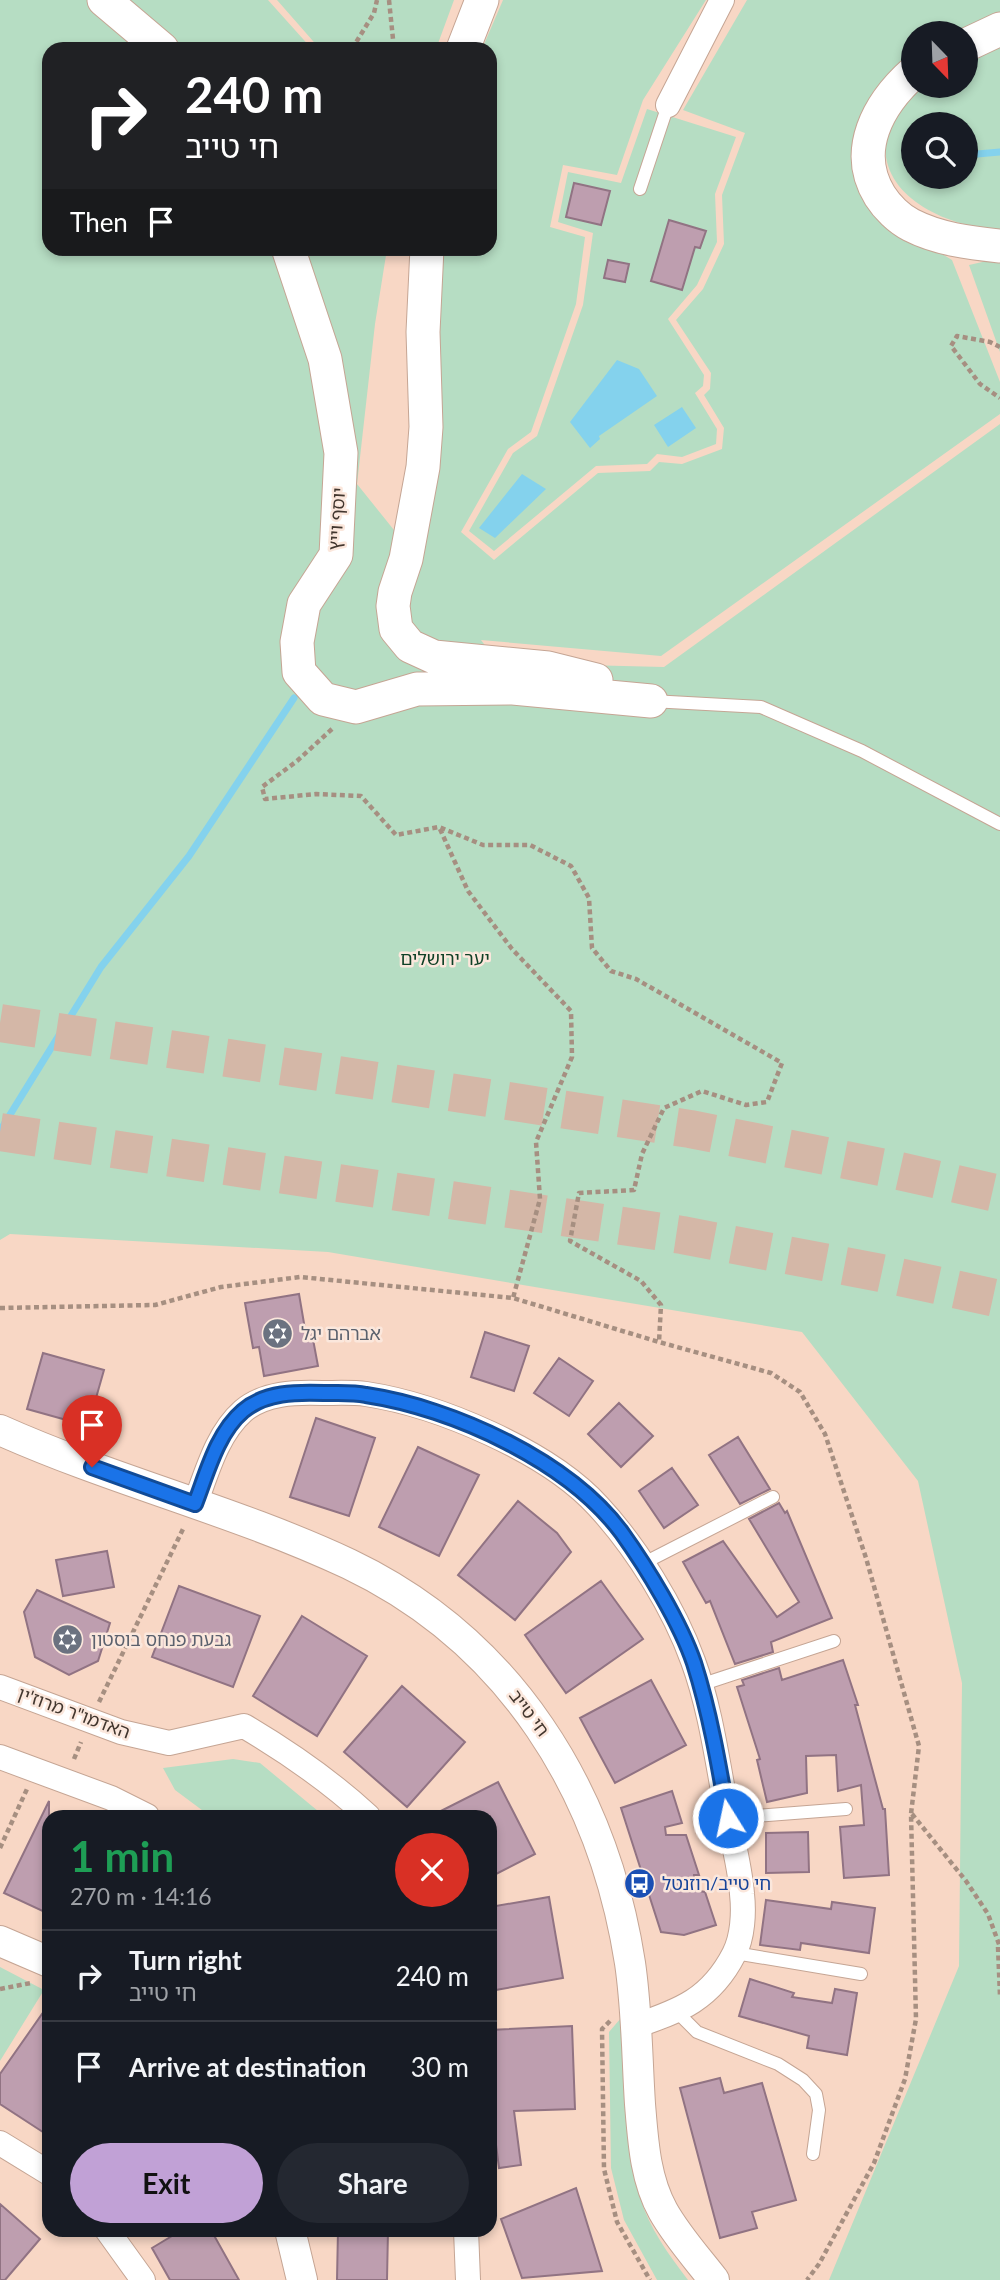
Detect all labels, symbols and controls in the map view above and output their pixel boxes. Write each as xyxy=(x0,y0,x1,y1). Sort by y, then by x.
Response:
north arrow xyxy=(901,21,978,98)
map controls xyxy=(901,21,978,189)
text: 240 m xyxy=(185,65,323,123)
icon: right xyxy=(70,70,161,161)
button: search xyxy=(901,112,978,189)
text: חי טייב xyxy=(185,126,279,165)
icon: arrive xyxy=(142,203,180,241)
text: Then xyxy=(70,206,128,238)
street label: יוסף וייץ xyxy=(323,487,349,551)
park label: יער ירושלים xyxy=(400,947,490,969)
synagogue icon: אברהם יגל xyxy=(261,1317,295,1351)
place label: אברהם יגל xyxy=(301,1322,381,1344)
pin xyxy=(62,1395,122,1467)
icon: arrive xyxy=(73,1406,111,1444)
synagogue icon: גבעת פנחס בוסטון xyxy=(51,1623,85,1657)
place label: גבעת פנחס בוסטון xyxy=(91,1628,232,1650)
street label: האדמו"ר מרוז'ין xyxy=(15,1682,133,1743)
street label: חי טייב xyxy=(505,1685,555,1740)
position arrow xyxy=(691,1781,765,1855)
text: 1 min xyxy=(70,1831,174,1881)
button: close xyxy=(395,1833,469,1907)
bus stop icon: חי טייב/רוזנטל xyxy=(622,1867,656,1901)
place label: חי טייב/רוזנטל xyxy=(662,1872,771,1894)
text: 270 m · 14:16 xyxy=(70,1882,212,1910)
text: Turn right xyxy=(129,1944,242,1976)
icon: right xyxy=(70,1957,108,1995)
text: 240 m xyxy=(396,1960,469,1992)
text: חי טייב xyxy=(129,1978,197,2006)
icon: arrive xyxy=(70,2048,108,2086)
text: Arrive at destination xyxy=(129,2051,366,2083)
text: 30 m xyxy=(411,2051,469,2083)
button: Exit xyxy=(70,2143,263,2223)
button: Share xyxy=(277,2143,469,2223)

